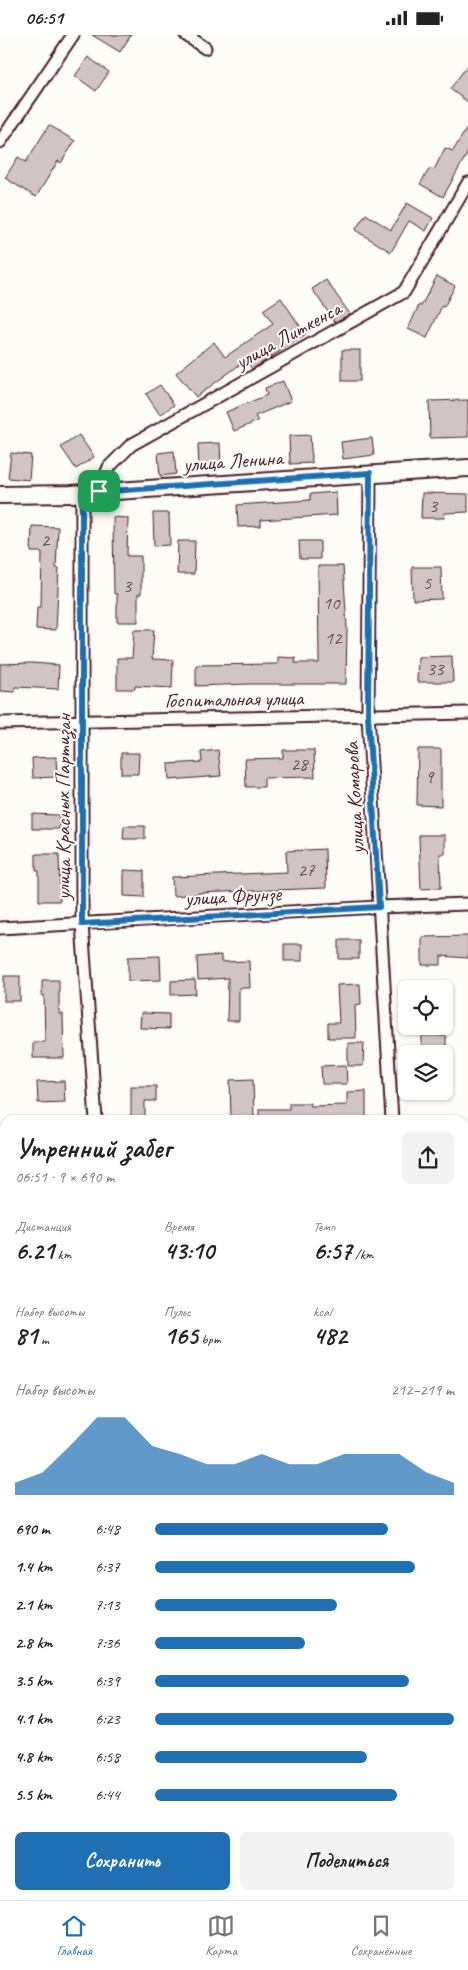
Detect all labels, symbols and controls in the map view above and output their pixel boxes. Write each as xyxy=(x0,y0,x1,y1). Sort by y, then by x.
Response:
text: 06:51 xyxy=(25,6,63,30)
street label: улица Литкенса xyxy=(229,294,348,376)
street label: улица Ленина xyxy=(180,444,286,478)
pin xyxy=(78,470,120,512)
icon: arrive xyxy=(85,477,113,505)
house number: 3 xyxy=(429,494,439,518)
house number: 2 xyxy=(41,528,51,552)
house number: 5 xyxy=(423,571,433,595)
house number: 3 xyxy=(123,574,133,598)
house number: 10 xyxy=(322,591,341,615)
house number: 12 xyxy=(324,626,343,650)
house number: 33 xyxy=(426,657,445,681)
street label: Госпитальная улица xyxy=(164,685,305,713)
street label: улица Красных Партизан xyxy=(50,712,77,902)
street label: улица Комарова xyxy=(338,739,370,857)
house number: 28 xyxy=(290,752,310,776)
house number: 9 xyxy=(425,765,435,789)
house number: 27 xyxy=(297,858,316,882)
street label: улица Фрунзе xyxy=(182,880,283,912)
map controls xyxy=(398,980,453,1100)
button: locate xyxy=(398,980,453,1035)
button: layers xyxy=(398,1045,453,1100)
text: Утренний забег xyxy=(15,1130,171,1165)
button: share xyxy=(402,1132,454,1184)
text: 06:51 · 9 × 690 m xyxy=(15,1167,114,1187)
text: Дистанция xyxy=(15,1218,71,1235)
text: Время xyxy=(164,1218,194,1235)
text: Темп xyxy=(313,1218,336,1235)
text: 6.21 xyxy=(15,1235,54,1267)
text: 43:10 xyxy=(164,1235,214,1267)
text: 6:57 xyxy=(313,1235,352,1267)
text: km xyxy=(54,1246,71,1263)
text: /km xyxy=(352,1246,373,1263)
text: Набор высоты xyxy=(15,1303,84,1320)
text: Пульс xyxy=(164,1303,191,1320)
text: kcal xyxy=(313,1303,332,1320)
text: 81 xyxy=(15,1320,38,1352)
text: 165 xyxy=(164,1320,198,1352)
text: 482 xyxy=(313,1320,347,1352)
text: m xyxy=(38,1331,49,1348)
text: bpm xyxy=(198,1331,221,1348)
text: Набор высоты xyxy=(15,1380,94,1400)
text: 212–219 m xyxy=(391,1380,454,1400)
text: 690 m xyxy=(15,1519,50,1539)
text: 6:48 xyxy=(95,1519,120,1539)
text: 1.4 km xyxy=(15,1557,52,1577)
text: 6:37 xyxy=(95,1557,120,1577)
text: 2.1 km xyxy=(15,1595,52,1615)
text: 7:13 xyxy=(95,1595,120,1615)
text: 2.8 km xyxy=(15,1633,52,1653)
text: 7:36 xyxy=(95,1633,120,1653)
text: 3.5 km xyxy=(15,1671,52,1691)
text: 6:39 xyxy=(95,1671,120,1691)
text: 4.1 km xyxy=(15,1709,52,1729)
text: 6:23 xyxy=(95,1709,120,1729)
text: 4.8 km xyxy=(15,1747,52,1767)
text: 6:58 xyxy=(95,1747,120,1767)
text: 5.5 km xyxy=(15,1785,52,1805)
text: 6:44 xyxy=(95,1785,120,1805)
button: Сохранить xyxy=(15,1832,230,1890)
button: Поделиться xyxy=(240,1832,454,1890)
tab: Главная xyxy=(57,1912,92,1959)
tab: Карта xyxy=(205,1912,237,1959)
tab: Сохранённые xyxy=(351,1912,411,1959)

